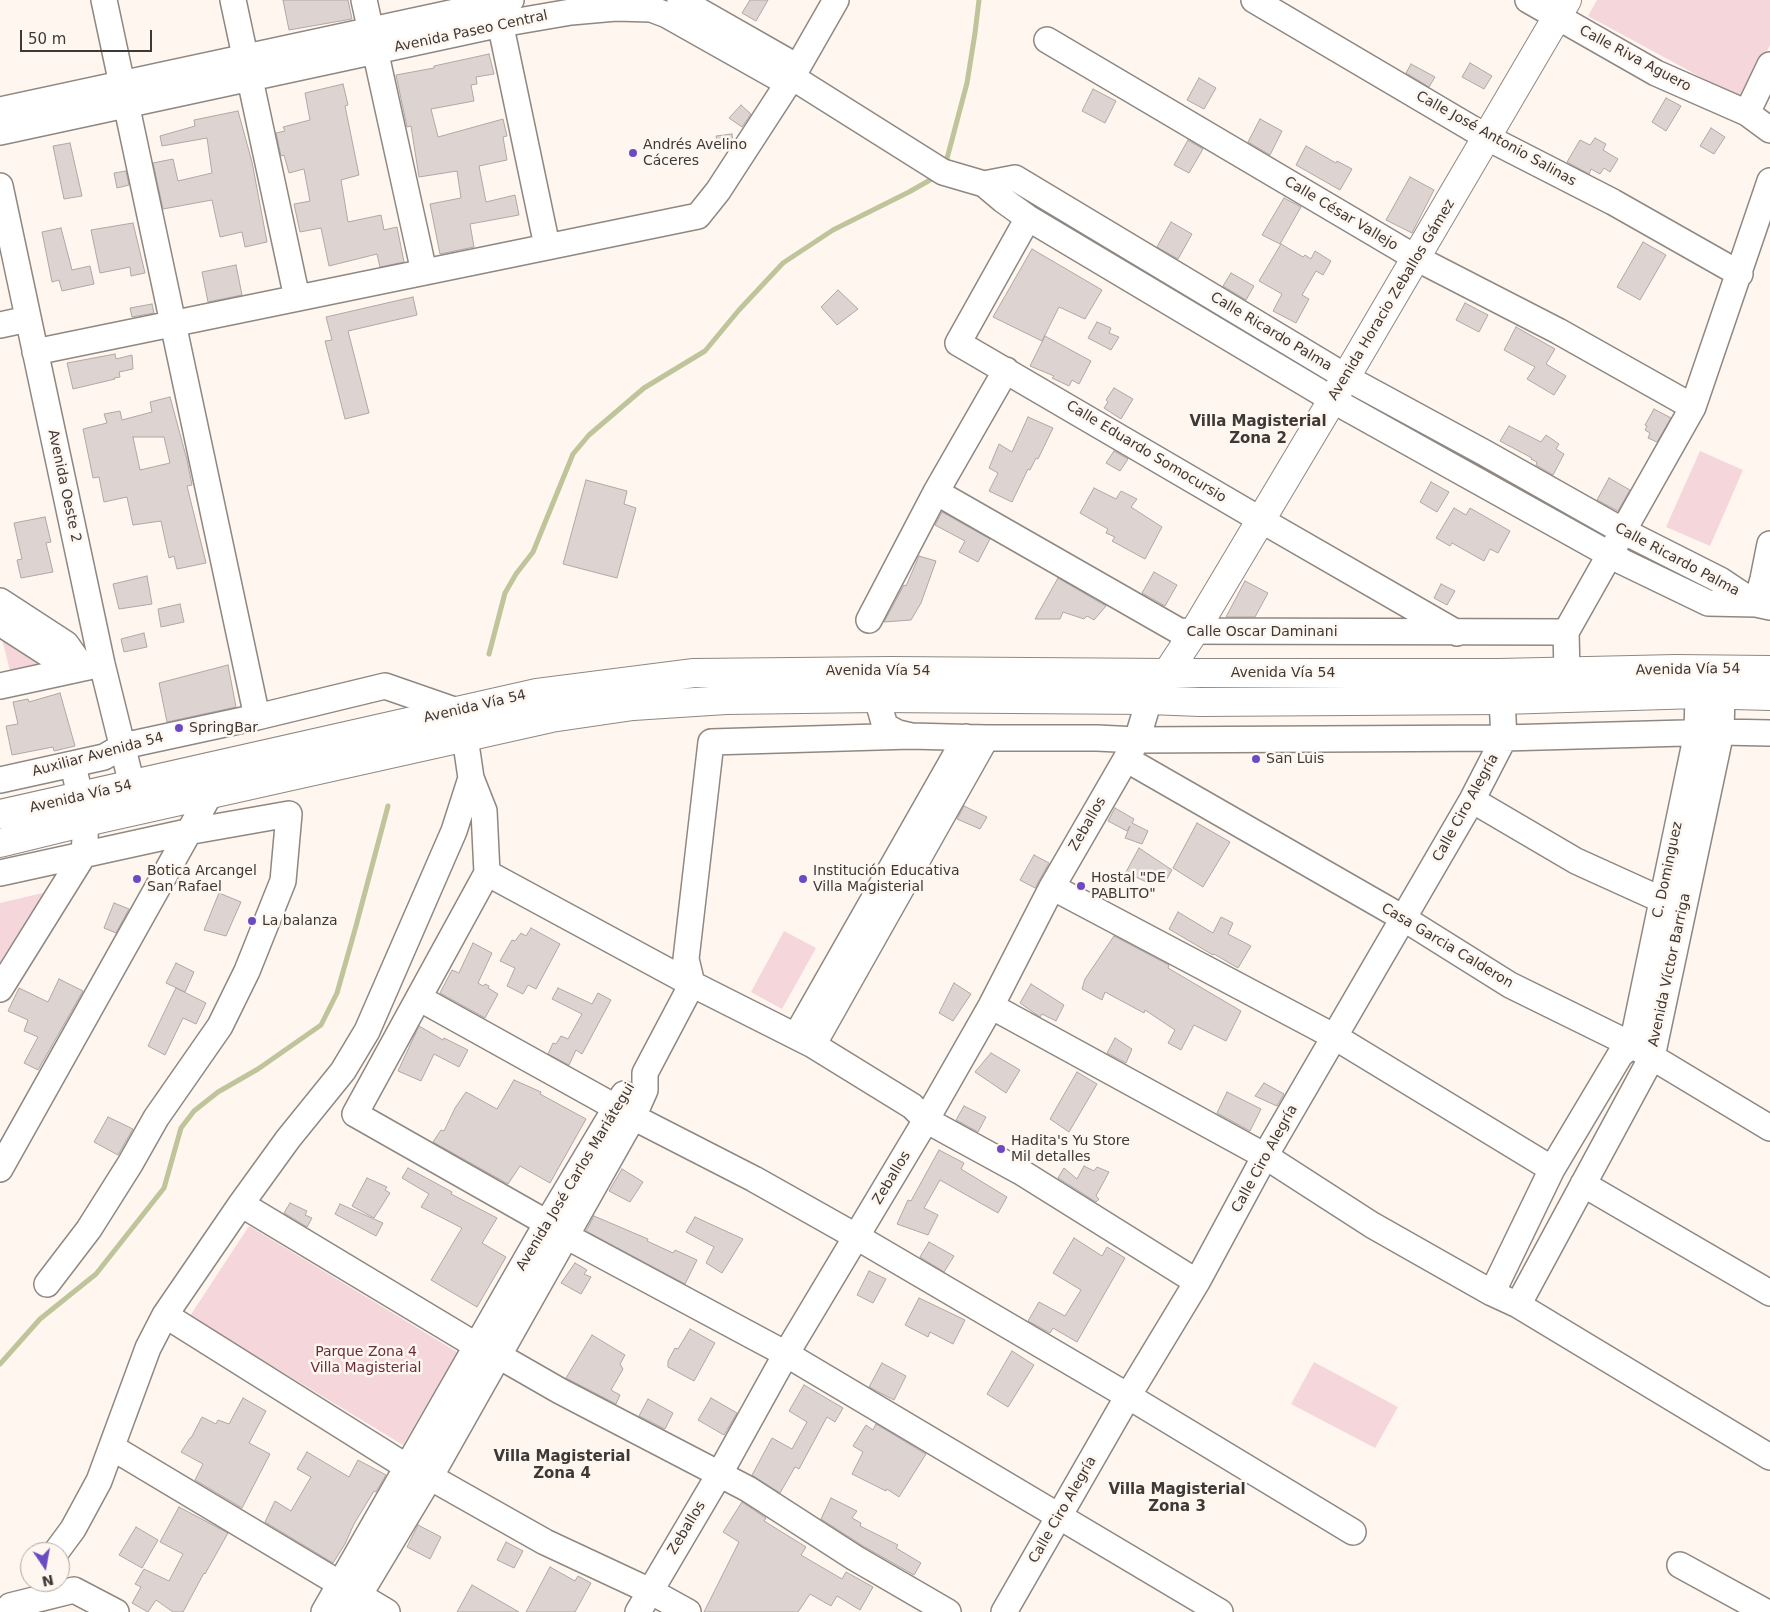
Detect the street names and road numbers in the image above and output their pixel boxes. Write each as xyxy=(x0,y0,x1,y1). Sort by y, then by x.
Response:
street label: Avenida Paseo Central xyxy=(393,8,549,56)
street label: Calle Riva Aguero xyxy=(1576,22,1694,96)
street label: Calle José Antonio Salinas xyxy=(1413,88,1579,190)
street label: Calle César Vallejo xyxy=(1281,173,1401,255)
street label: Avenida Horacio Zeballos Gámez xyxy=(1325,197,1459,403)
street label: Calle Ricardo Palma xyxy=(1207,289,1335,375)
street label: Calle Eduardo Somocursio xyxy=(1063,398,1229,506)
street label: Avenida Oeste 2 xyxy=(44,428,84,544)
street label: Calle Ricardo Palma xyxy=(1612,520,1742,600)
street label: Calle Oscar Daminani xyxy=(1186,624,1338,640)
street label: Avenida Vía 54 xyxy=(1636,661,1740,679)
street label: Avenida Vía 54 xyxy=(826,663,930,679)
street label: Avenida Vía 54 xyxy=(1231,665,1335,681)
street label: Avenida Vía 54 xyxy=(422,687,528,727)
street label: Auxiliar Avenida 54 xyxy=(30,729,166,781)
street label: Calle Ciro Alegría xyxy=(1429,751,1503,865)
street label: Avenida Vía 54 xyxy=(28,777,134,817)
street label: Zeballos xyxy=(1066,794,1110,854)
street label: C. Dominguez xyxy=(1650,820,1686,920)
street label: Avenida Víctor Barriga xyxy=(1646,892,1694,1048)
street label: Casa Garcia Calderon xyxy=(1378,900,1516,992)
street label: Avenida José Carlos Mariátegui xyxy=(513,1080,639,1274)
street label: Calle Ciro Alegría xyxy=(1228,1102,1302,1216)
street label: Zeballos xyxy=(870,1148,914,1208)
street label: Calle Ciro Alegría xyxy=(1026,1454,1100,1566)
street label: Zeballos xyxy=(665,1498,709,1558)

